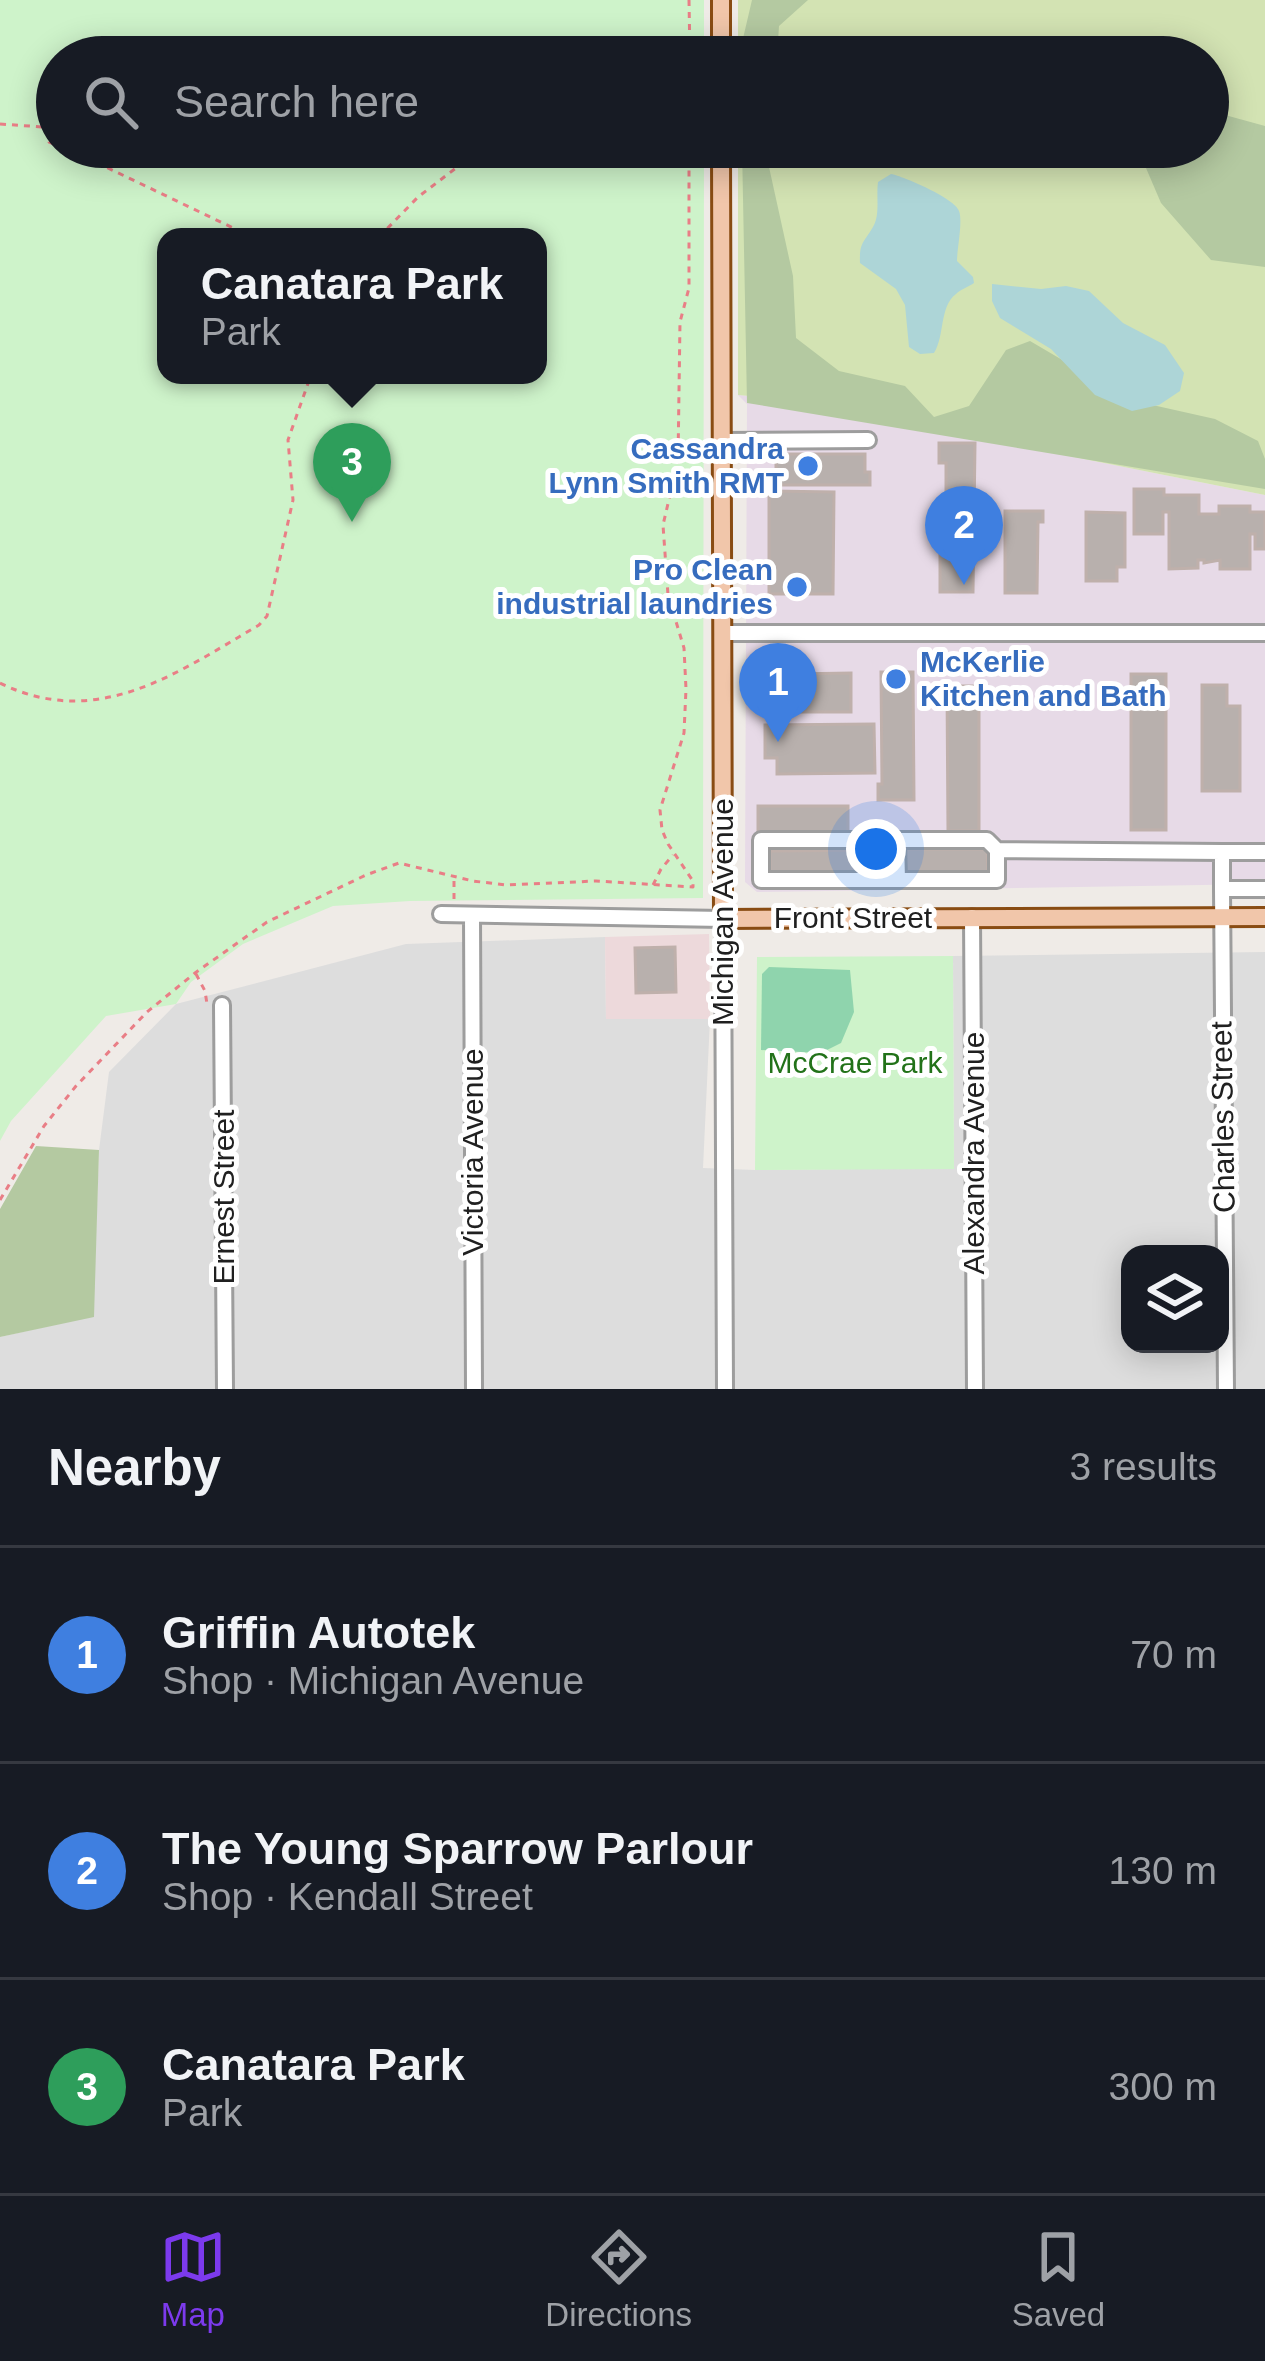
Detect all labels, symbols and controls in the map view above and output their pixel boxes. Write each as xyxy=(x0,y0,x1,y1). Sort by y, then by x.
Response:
search box xyxy=(36,36,1229,168)
icon: search xyxy=(78,69,144,135)
text: Search here xyxy=(174,76,419,127)
popup xyxy=(157,228,547,384)
text: Canatara Park xyxy=(201,258,503,309)
text: Park xyxy=(201,310,281,353)
pin: 3 xyxy=(313,423,391,522)
place label: Cassandra Lynn Smith RMT xyxy=(548,432,784,499)
marker: Cassandra Lynn Smith RMT xyxy=(795,453,821,479)
pin: 2 xyxy=(925,486,1003,585)
place label: Pro Clean industrial laundries xyxy=(496,553,773,620)
marker: Pro Clean industrial laundries xyxy=(784,574,810,600)
pin: 1 xyxy=(739,643,817,742)
place label: McKerlie Kitchen and Bath xyxy=(920,645,1167,712)
marker: McKerlie Kitchen and Bath xyxy=(883,666,909,692)
street label: Michigan Avenue xyxy=(706,798,739,1026)
your location xyxy=(846,819,906,879)
street label: Front Street xyxy=(774,901,933,934)
street label: Charles Street xyxy=(1204,1020,1241,1213)
street label: Alexandra Avenue xyxy=(957,1032,990,1274)
park label: McCrae Park xyxy=(767,1046,944,1079)
street label: Victoria Avenue xyxy=(456,1048,489,1256)
street label: Ernest Street xyxy=(207,1109,240,1285)
map controls xyxy=(1121,1245,1229,1353)
button: layers xyxy=(1121,1245,1229,1353)
text: Nearby xyxy=(48,1439,221,1496)
text: 3 results xyxy=(1070,1445,1217,1488)
text: Griffin Autotek xyxy=(162,1607,475,1658)
text: 1 xyxy=(76,1633,98,1676)
text: 70 m xyxy=(1130,1633,1217,1676)
text: Shop · Michigan Avenue xyxy=(162,1659,584,1702)
text: The Young Sparrow Parlour xyxy=(162,1823,753,1874)
text: 2 xyxy=(76,1849,98,1892)
text: 130 m xyxy=(1109,1849,1217,1892)
text: Shop · Kendall Street xyxy=(162,1875,533,1918)
text: Canatara Park xyxy=(162,2039,465,2090)
text: 3 xyxy=(76,2065,98,2108)
text: 300 m xyxy=(1109,2065,1217,2108)
text: Park xyxy=(162,2091,242,2134)
tab: Map xyxy=(160,2224,226,2334)
tab: Directions xyxy=(545,2224,692,2334)
tab: Saved xyxy=(1012,2224,1105,2334)

